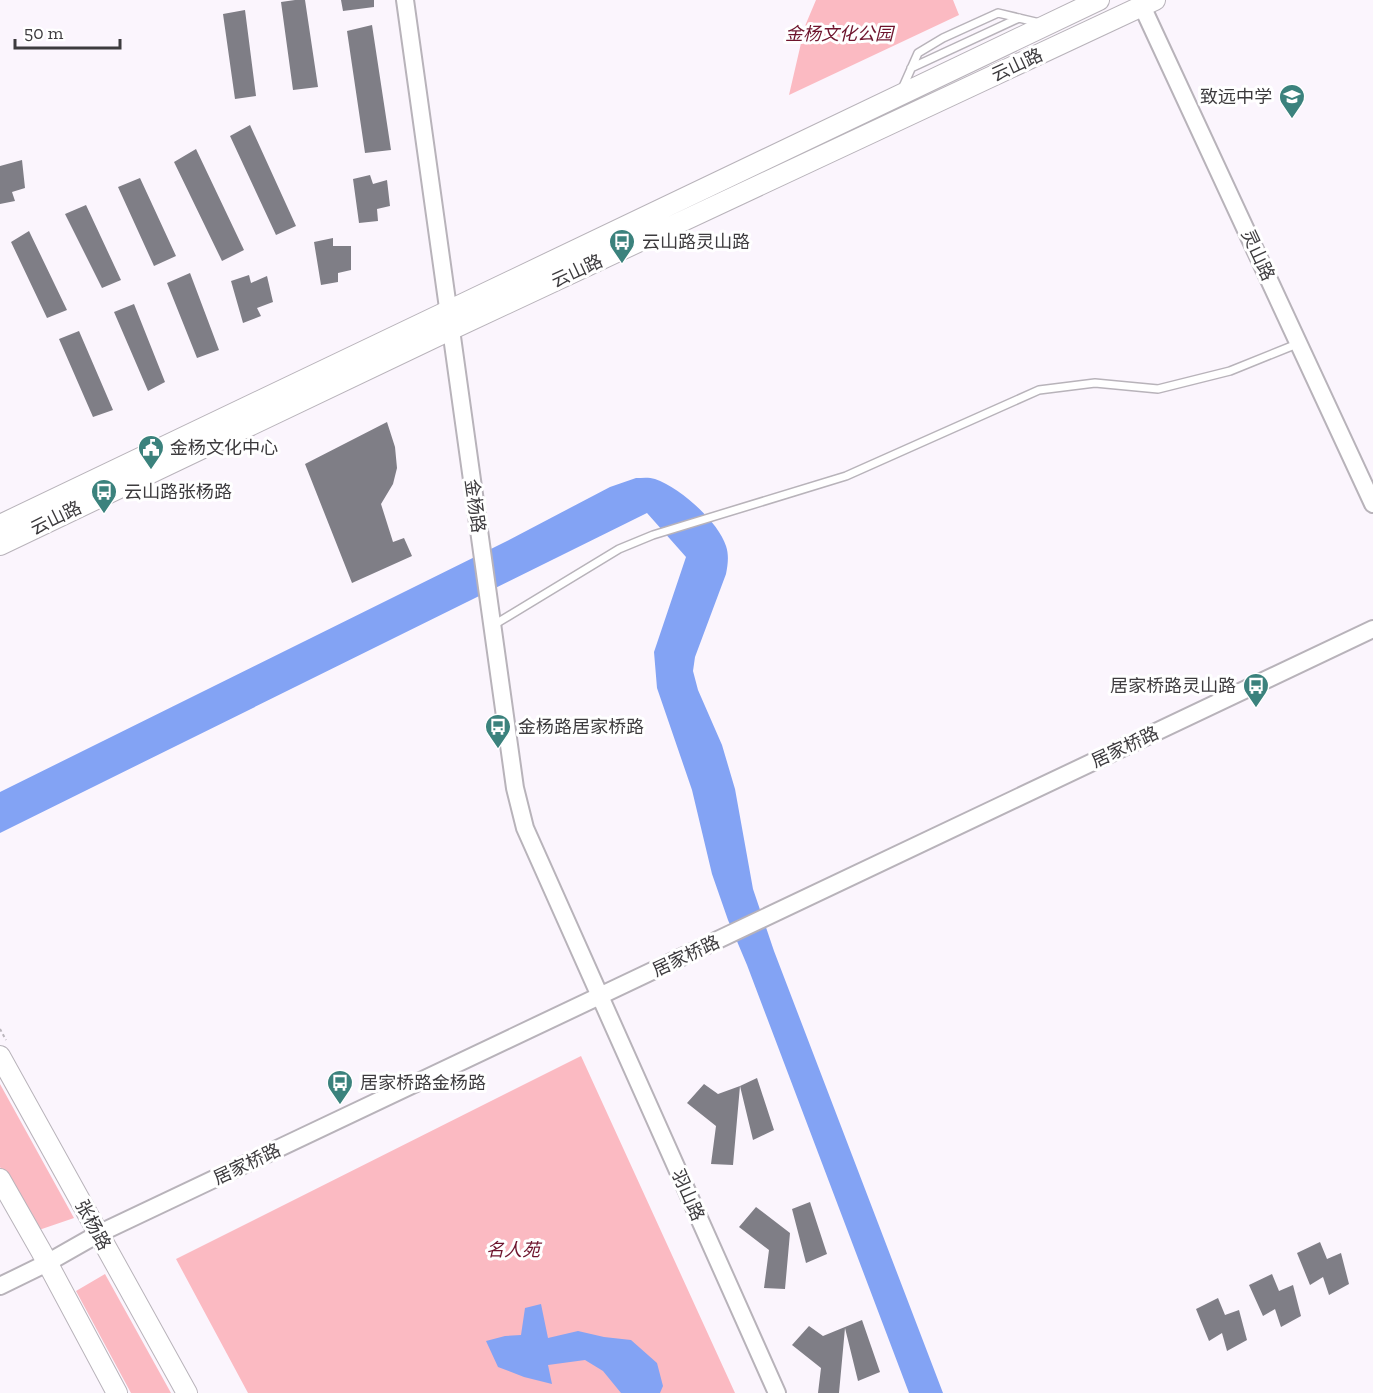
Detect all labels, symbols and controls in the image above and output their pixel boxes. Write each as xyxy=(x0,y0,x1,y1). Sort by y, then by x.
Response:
scale bar xyxy=(15,12,120,50)
text: 50 m xyxy=(24,22,64,44)
park label: 金杨文化公园 xyxy=(785,23,896,45)
street label: 云山路 xyxy=(988,44,1046,86)
school or university icon: 致远中学 xyxy=(1277,82,1307,120)
place label: 致远中学 xyxy=(1200,86,1272,108)
street label: 灵山路 xyxy=(1237,226,1279,284)
bus stop icon: 云山路灵山路 xyxy=(607,227,637,265)
place label: 云山路灵山路 xyxy=(642,231,750,253)
street label: 云山路 xyxy=(548,250,606,292)
public building icon: 金杨文化中心 xyxy=(136,433,166,471)
place label: 金杨文化中心 xyxy=(170,437,278,459)
bus stop icon: 云山路张杨路 xyxy=(89,477,119,515)
street label: 金杨路 xyxy=(460,478,490,534)
place label: 云山路张杨路 xyxy=(124,481,232,503)
street label: 云山路 xyxy=(27,496,85,540)
bus stop icon: 居家桥路灵山路 xyxy=(1241,671,1271,709)
place label: 居家桥路灵山路 xyxy=(1110,675,1236,697)
bus stop icon: 金杨路居家桥路 xyxy=(483,712,513,750)
place label: 金杨路居家桥路 xyxy=(518,716,644,738)
street label: 居家桥路 xyxy=(1088,722,1162,772)
street label: 居家桥路 xyxy=(649,931,723,981)
bus stop icon: 居家桥路金杨路 xyxy=(325,1068,355,1106)
place label: 居家桥路金杨路 xyxy=(360,1072,486,1094)
street label: 居家桥路 xyxy=(210,1139,284,1189)
street label: 羽山路 xyxy=(667,1166,709,1224)
street label: 张杨路 xyxy=(71,1196,115,1254)
park label: 名人苑 xyxy=(486,1239,543,1261)

